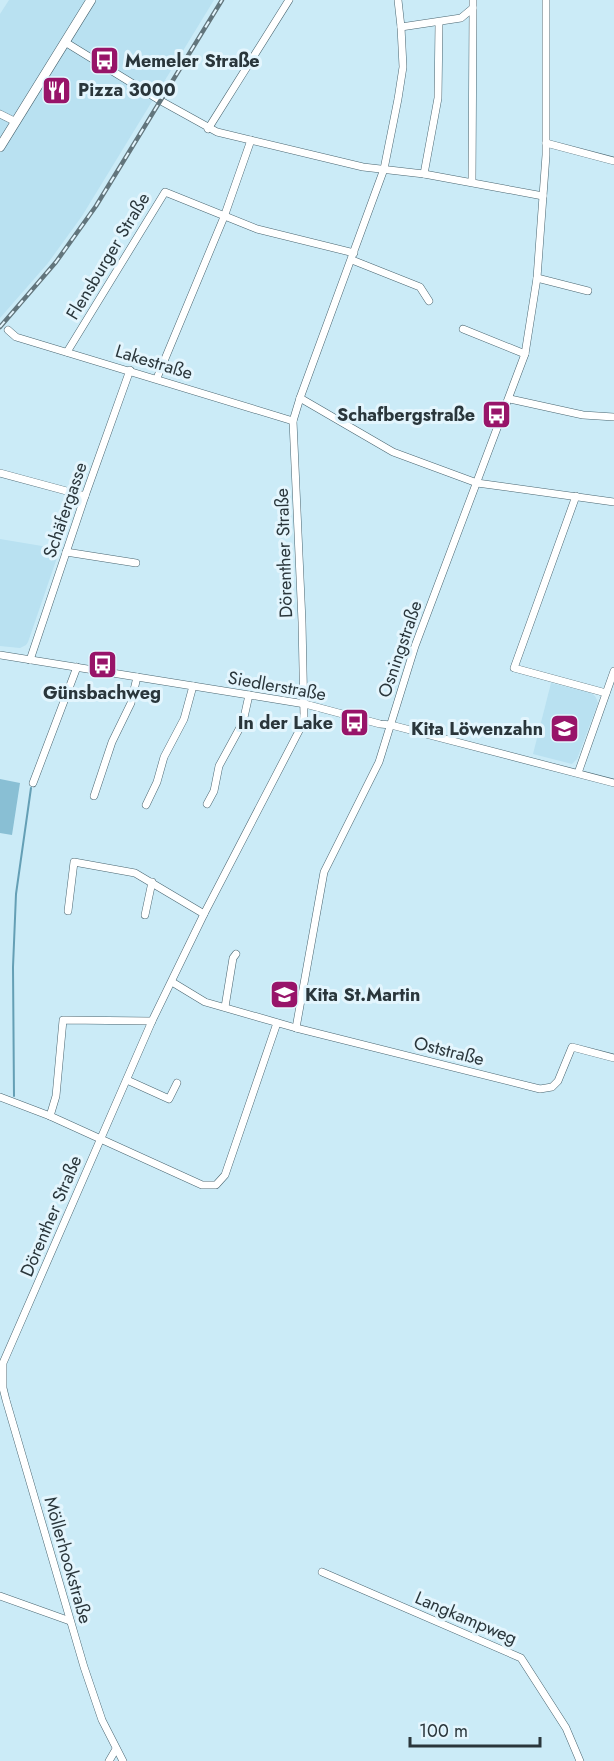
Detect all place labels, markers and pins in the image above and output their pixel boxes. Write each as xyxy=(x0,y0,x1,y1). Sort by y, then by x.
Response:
bus stop icon: Memeler Straße xyxy=(88,45,120,77)
place label: Memeler Straße xyxy=(125,48,260,74)
restaurant icon: Pizza 3000 xyxy=(41,74,73,106)
place label: Pizza 3000 xyxy=(78,77,176,103)
bus stop icon: Schafbergstraße xyxy=(480,399,512,431)
place label: Schafbergstraße xyxy=(337,402,475,428)
bus stop icon: Günsbachweg xyxy=(86,648,118,680)
place label: Günsbachweg xyxy=(43,680,161,706)
bus stop icon: In der Lake xyxy=(338,707,370,739)
place label: In der Lake xyxy=(238,710,333,736)
school or university icon: Kita Löwenzahn xyxy=(548,713,580,745)
place label: Kita Löwenzahn xyxy=(411,716,543,742)
school or university icon: Kita St.Martin xyxy=(268,979,300,1011)
place label: Kita St.Martin xyxy=(305,982,420,1008)

